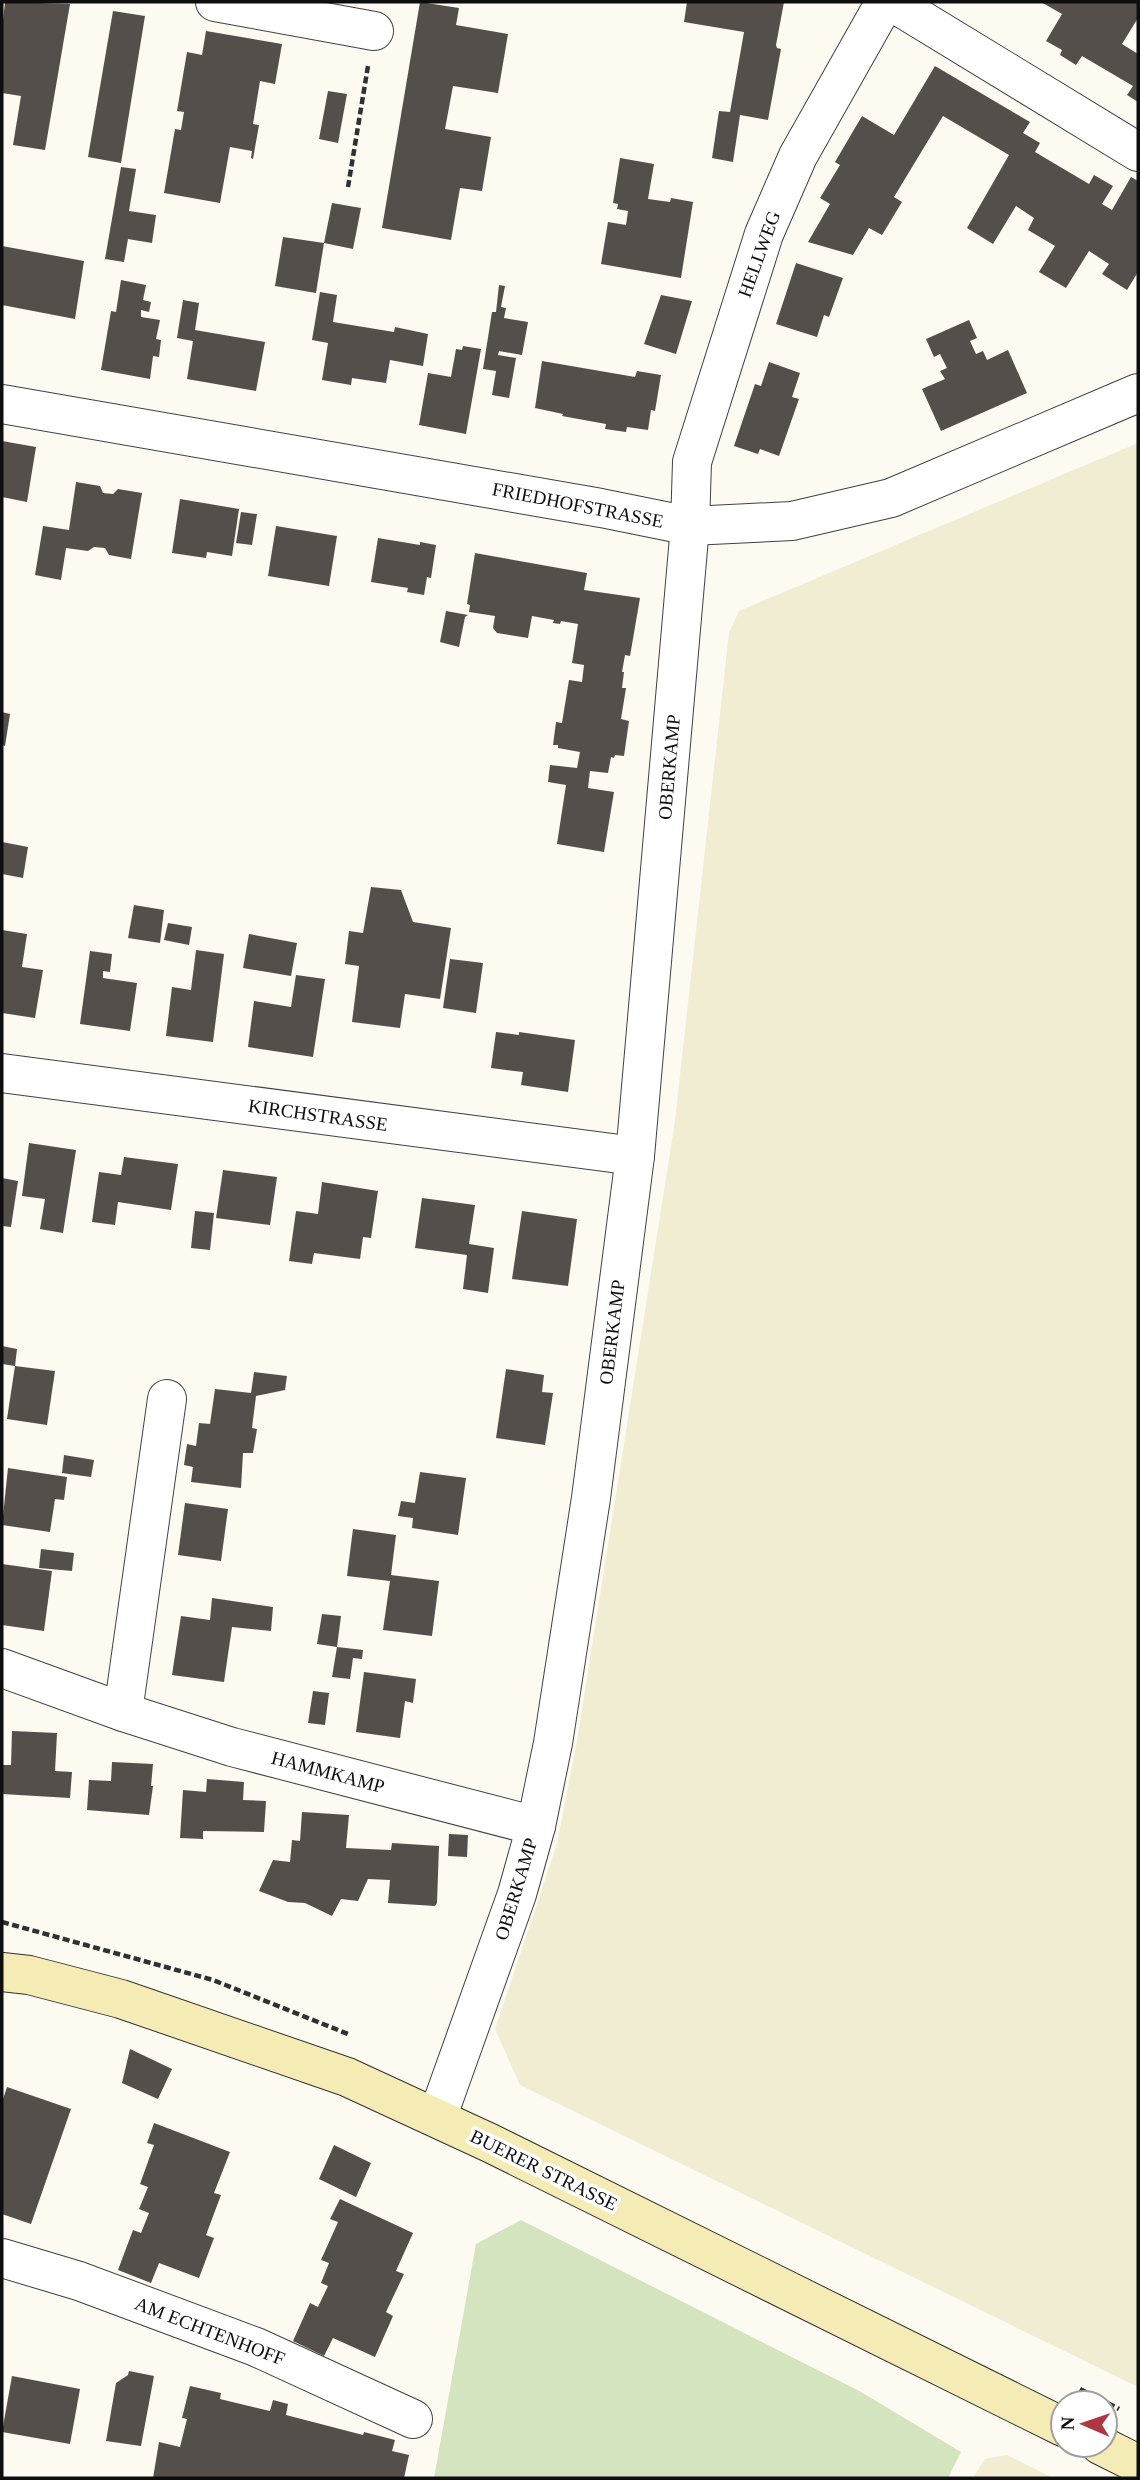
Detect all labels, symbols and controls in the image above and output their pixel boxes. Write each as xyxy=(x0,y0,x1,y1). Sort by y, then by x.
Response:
street label: HELLWEG xyxy=(734,208,784,300)
street label: FRIEDHOFSTRASSE xyxy=(490,478,666,532)
street label: OBERKAMP xyxy=(654,713,684,821)
street label: KIRCHSTRASSE xyxy=(247,1095,389,1135)
street label: OBERKAMP xyxy=(595,1278,629,1386)
street label: HAMMKAMP xyxy=(269,1747,387,1797)
street label: OBERKAMP xyxy=(491,1835,541,1943)
street label: BUERER STRASSE xyxy=(467,2125,621,2215)
street label: AM ECHTENHOFF xyxy=(132,2293,288,2369)
north arrow xyxy=(1049,2389,1119,2459)
text: N xyxy=(1057,2416,1078,2431)

